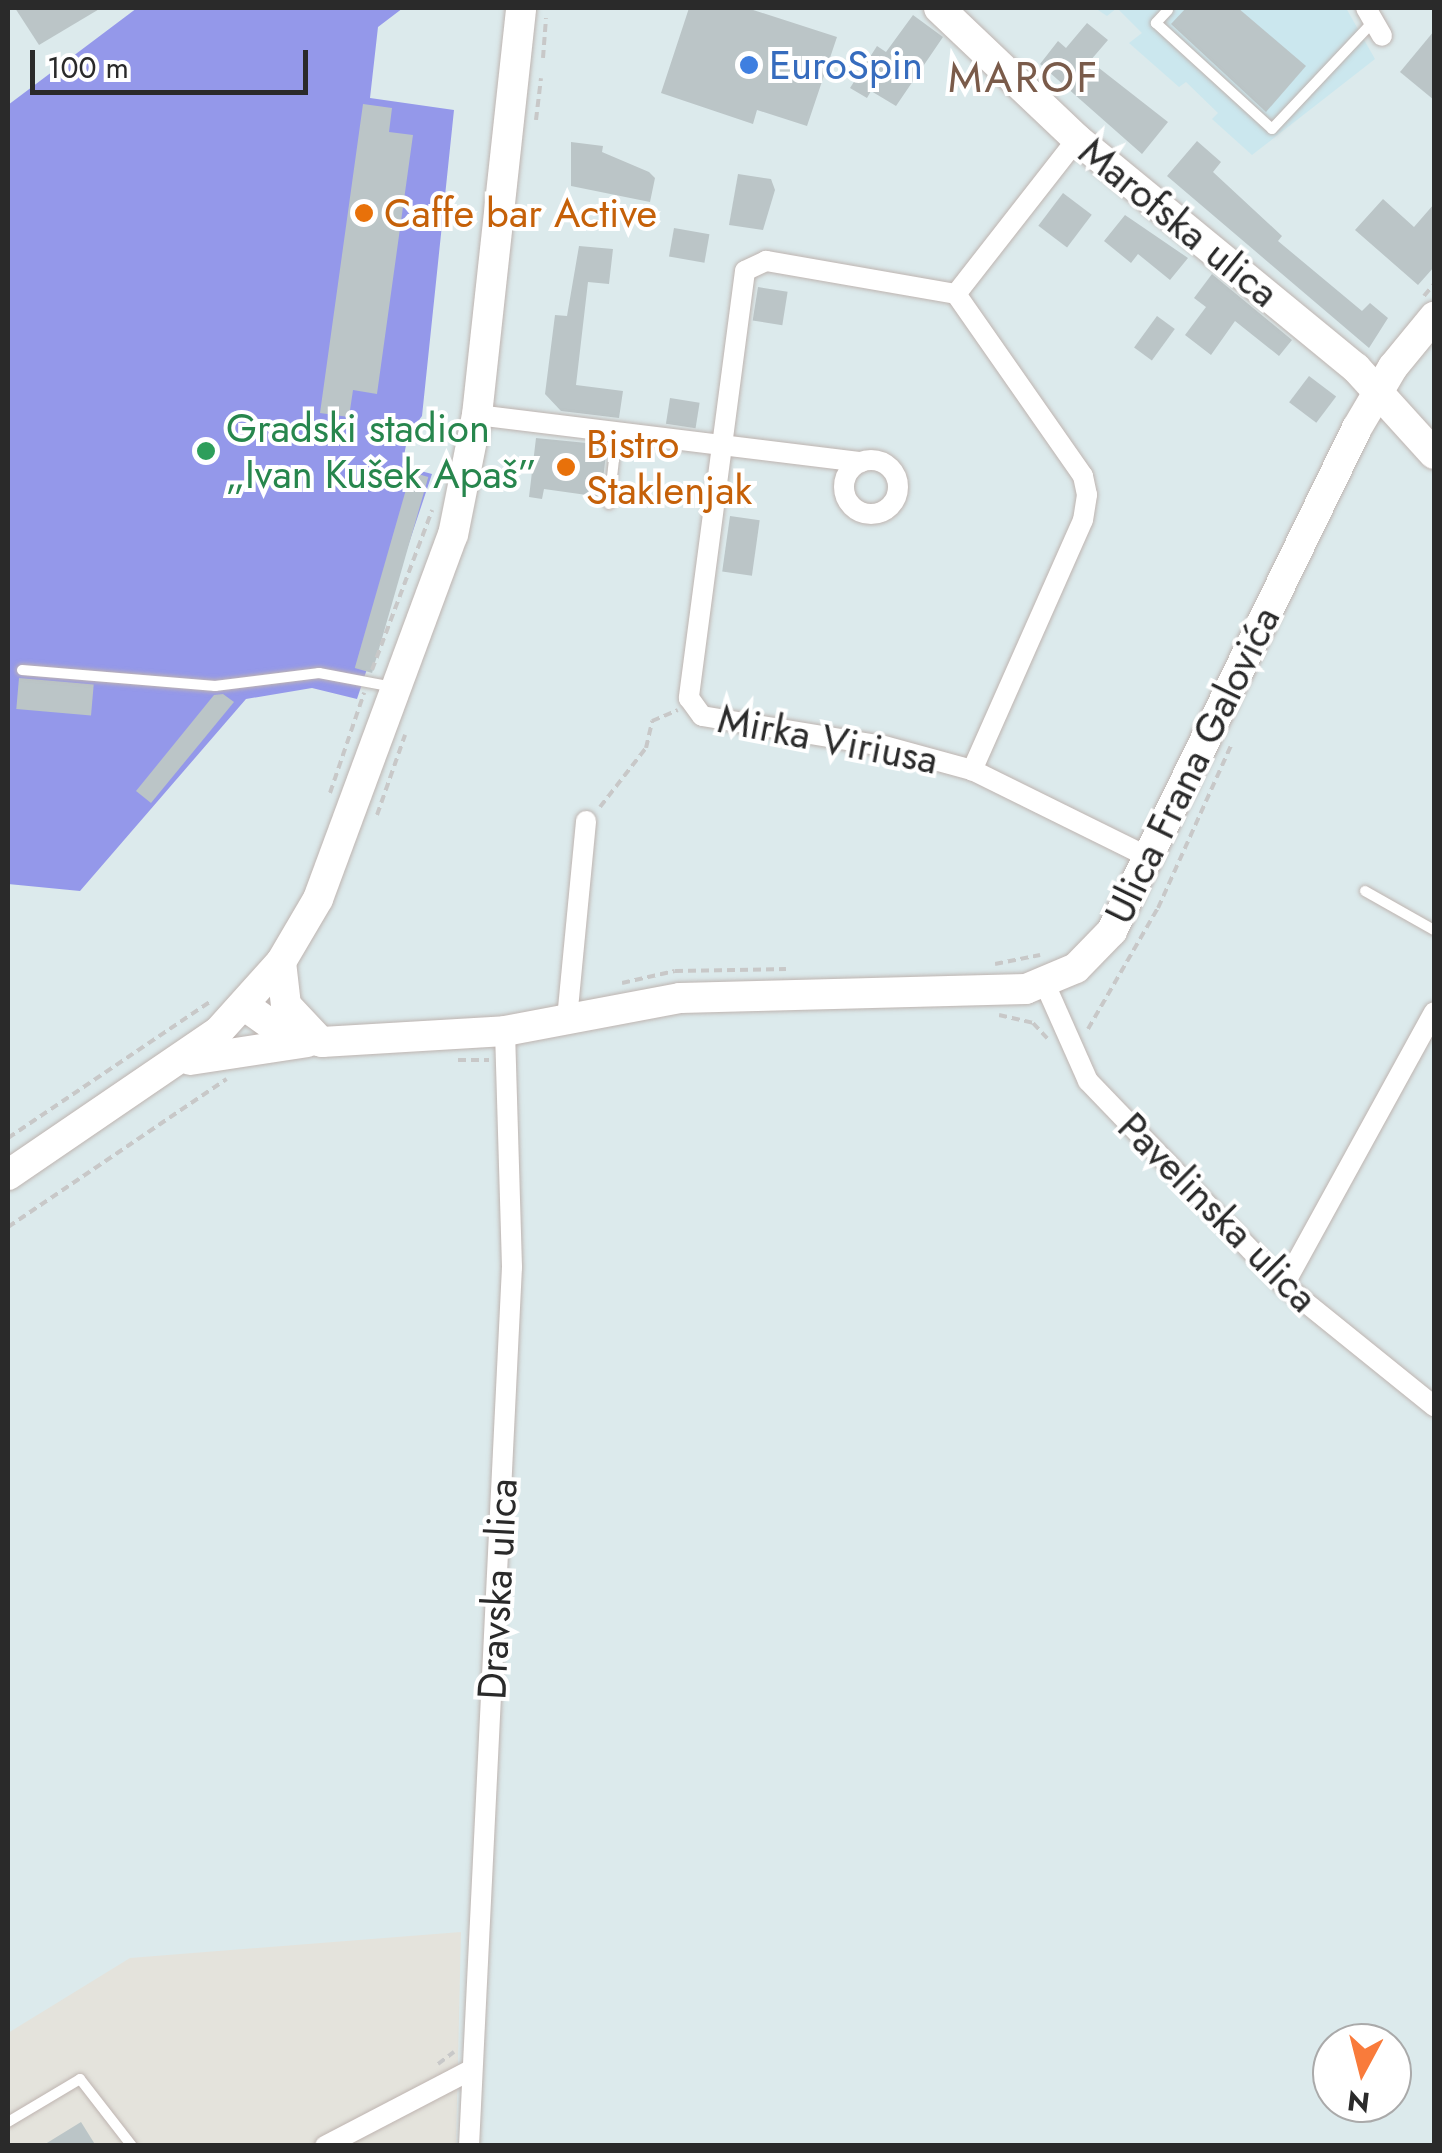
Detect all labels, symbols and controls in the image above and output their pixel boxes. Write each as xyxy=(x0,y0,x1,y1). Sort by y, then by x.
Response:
scale bar xyxy=(35,30,312,92)
place label: EuroSpin xyxy=(769,41,923,89)
text: 100 m xyxy=(47,46,129,89)
district label: MAROF xyxy=(948,53,1100,103)
marker: EuroSpin xyxy=(738,54,760,76)
street label: Marofska ulica xyxy=(1070,127,1288,317)
place label: Caffe bar Active xyxy=(384,189,657,237)
marker: Caffe bar Active xyxy=(353,202,375,224)
place label: Gradski stadion „Ivan Kušek Apaš” xyxy=(226,404,537,498)
place label: Bistro Staklenjak xyxy=(586,420,752,514)
marker: Gradski stadion „Ivan Kušek Apaš” xyxy=(195,440,217,462)
marker: Bistro Staklenjak xyxy=(555,456,577,478)
street label: Ulica Frana Galovića xyxy=(1094,599,1290,931)
street label: Mirka Viriusa xyxy=(714,694,942,784)
street label: Pavelinska ulica xyxy=(1108,1102,1328,1322)
street label: Dravska ulica xyxy=(467,1477,527,1701)
north arrow xyxy=(1312,2023,1412,2123)
text: N xyxy=(1345,2080,1372,2123)

